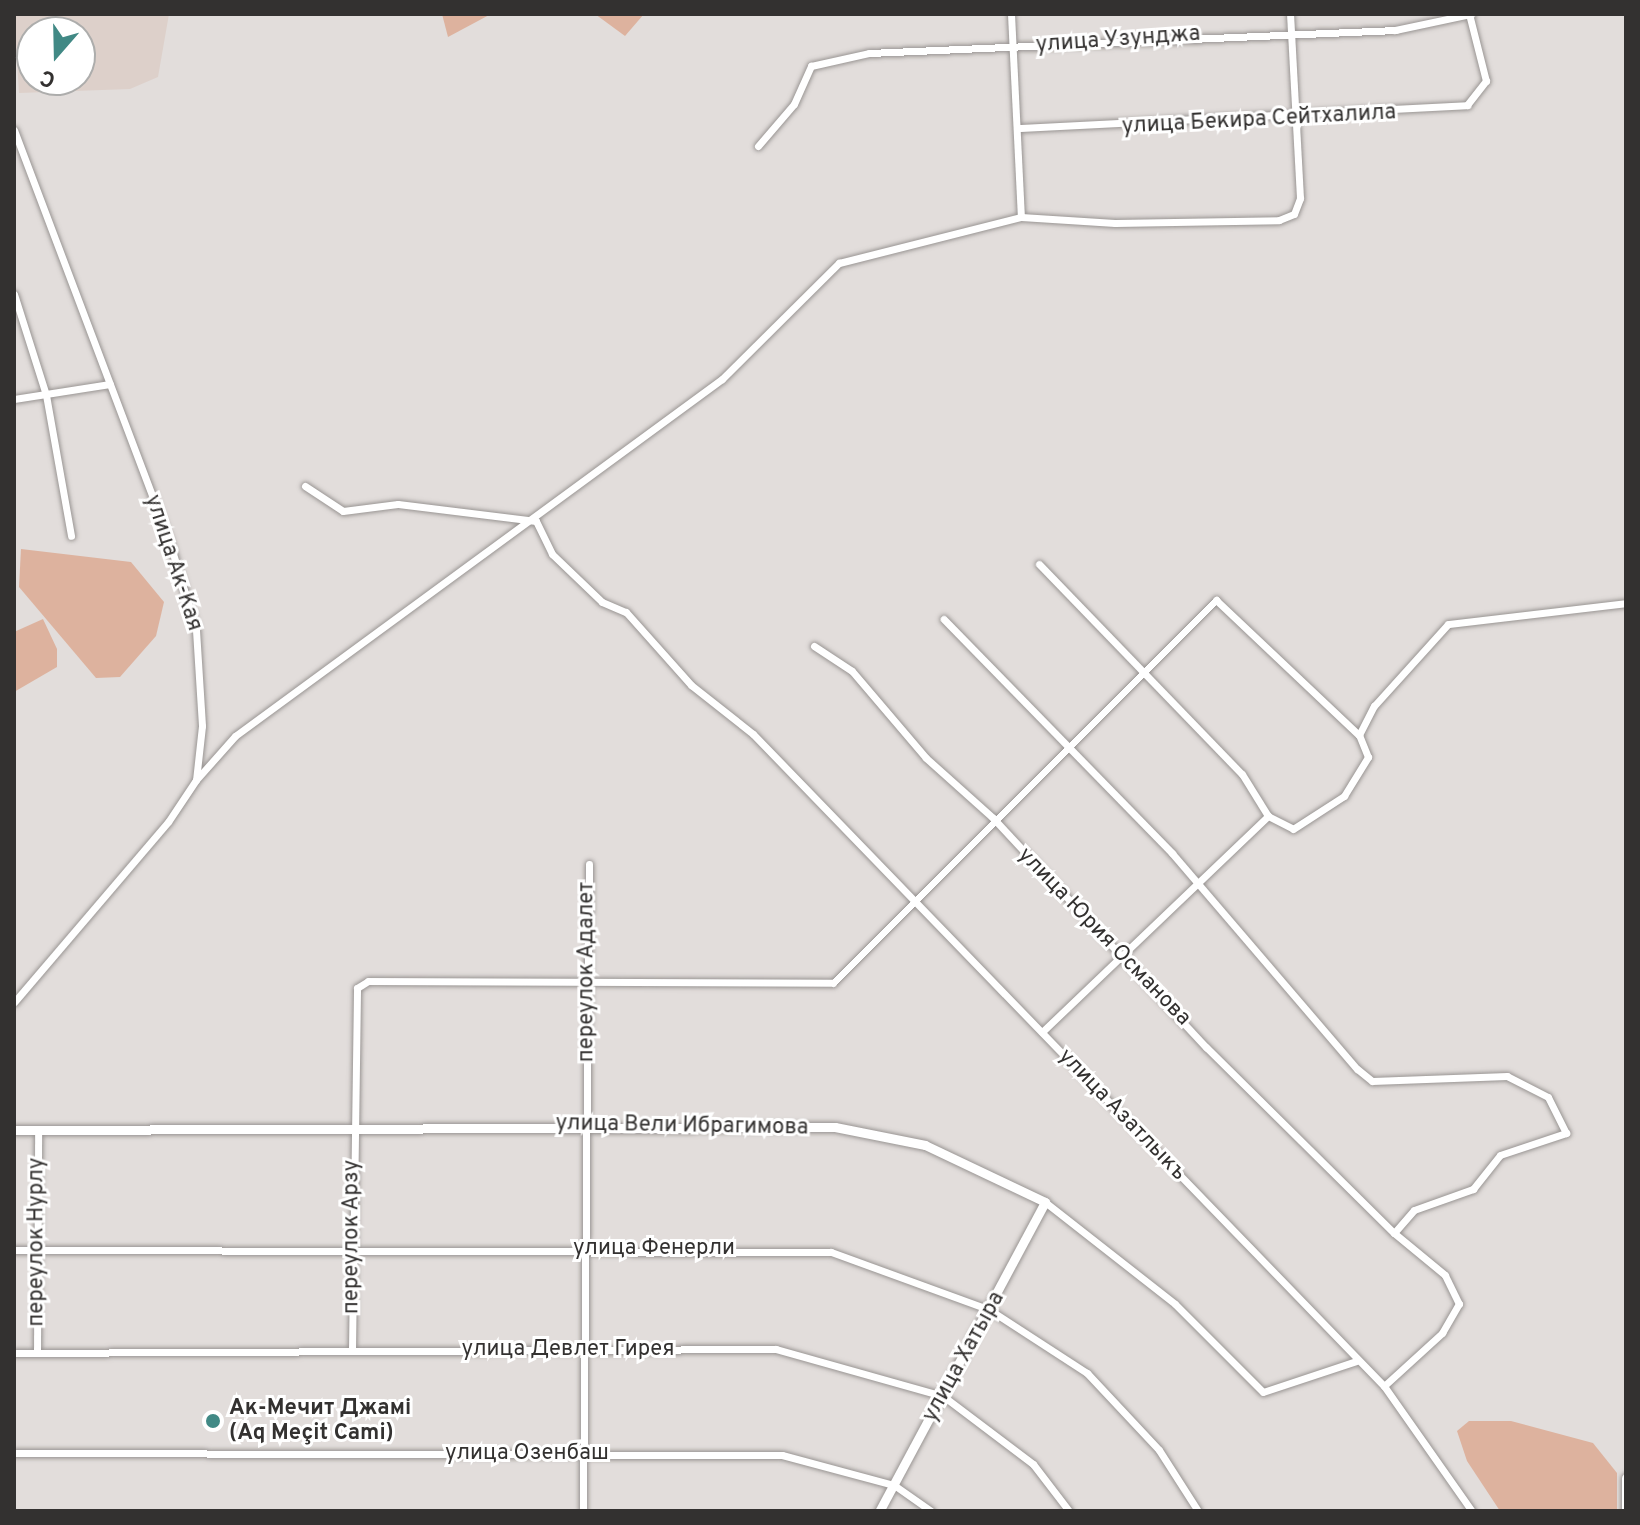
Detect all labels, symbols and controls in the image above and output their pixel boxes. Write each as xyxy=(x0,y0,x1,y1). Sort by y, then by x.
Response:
north arrow xyxy=(16,16,96,96)
street label: улица Узунджа xyxy=(1035,21,1201,59)
text: С xyxy=(37,62,60,92)
street label: улица Бекира Сейтхалила xyxy=(1121,100,1397,140)
street label: улица Ак-Кая xyxy=(138,491,208,635)
street label: улица Юрия Османова xyxy=(1012,842,1196,1032)
street label: переулок Адалет xyxy=(574,881,600,1063)
street label: улица Азатлыкъ xyxy=(1052,1043,1192,1187)
street label: улица Вели Ибрагимова xyxy=(555,1111,809,1141)
street label: переулок Нурлу xyxy=(24,1157,50,1327)
street label: переулок Арзу xyxy=(339,1159,365,1315)
street label: улица Фенерли xyxy=(573,1236,735,1262)
street label: улица Хатыра xyxy=(917,1287,1011,1427)
street label: улица Девлет Гирея xyxy=(462,1337,674,1363)
place label: Ак-Мечит Джамі (Aq Meçit Cami) xyxy=(229,1395,411,1446)
marker: Ак-Мечит Джамі (Aq Meçit Cami) xyxy=(204,1412,222,1430)
street label: улица Озенбаш xyxy=(445,1441,609,1467)

